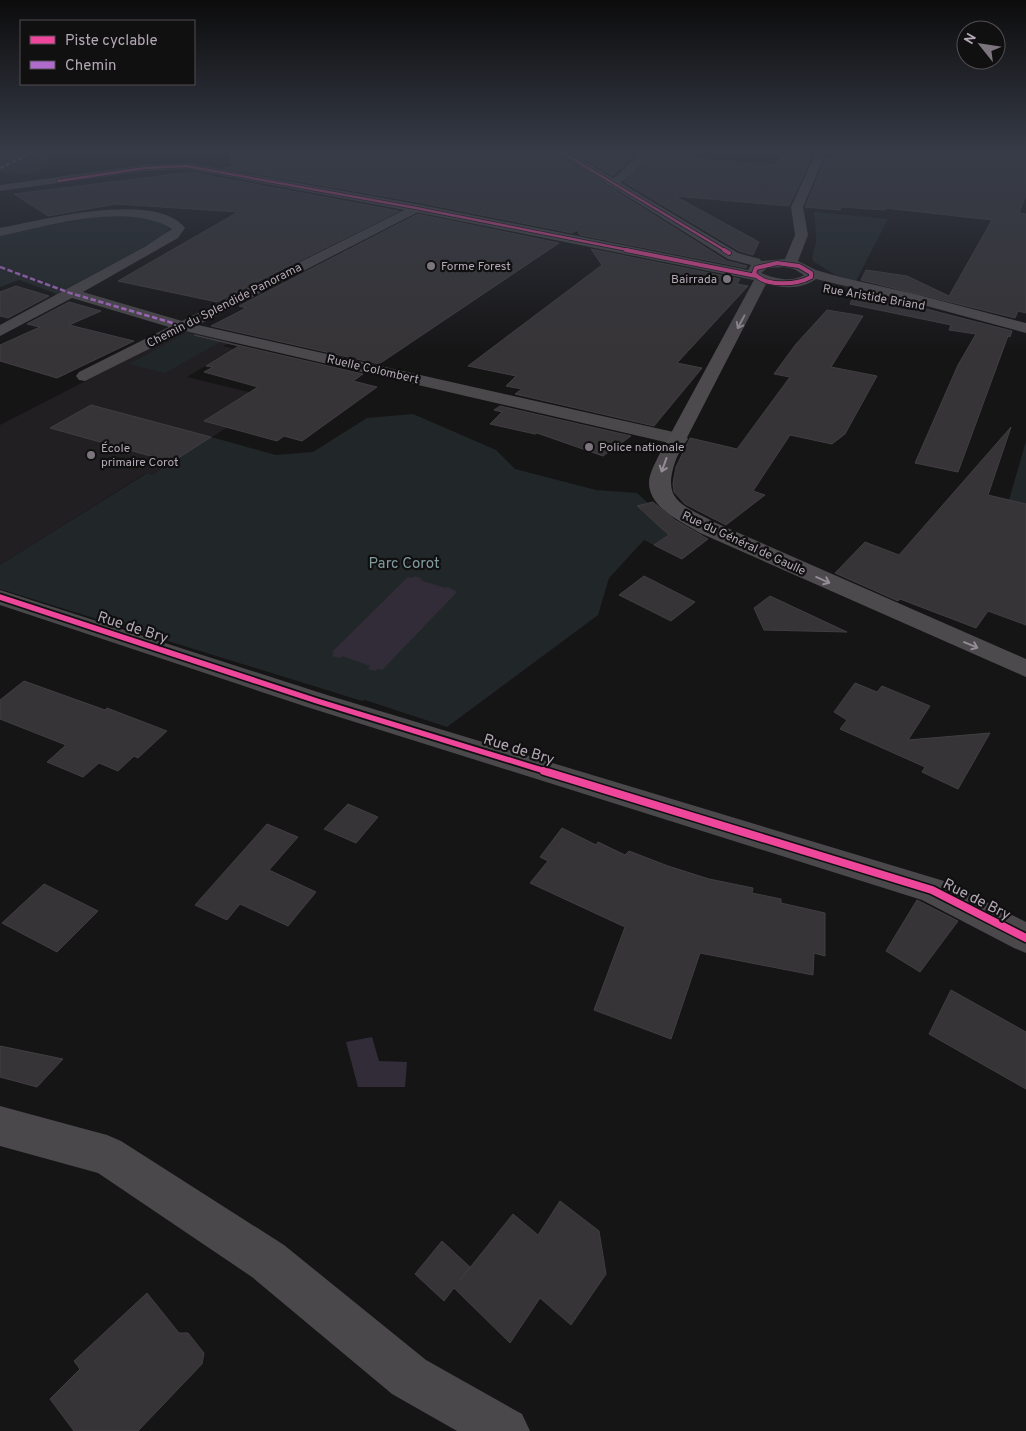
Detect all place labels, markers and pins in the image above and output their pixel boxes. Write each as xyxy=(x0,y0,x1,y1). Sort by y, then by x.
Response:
place label: Forme Forest xyxy=(441,259,511,275)
marker: Forme Forest xyxy=(425,260,437,272)
place label: Bairrada xyxy=(671,272,717,288)
marker: Bairrada xyxy=(721,273,733,285)
place label: Police nationale xyxy=(599,440,685,456)
place label: École primaire Corot xyxy=(101,441,179,471)
marker: Police nationale xyxy=(583,441,595,453)
marker: École primaire Corot xyxy=(85,449,97,461)

